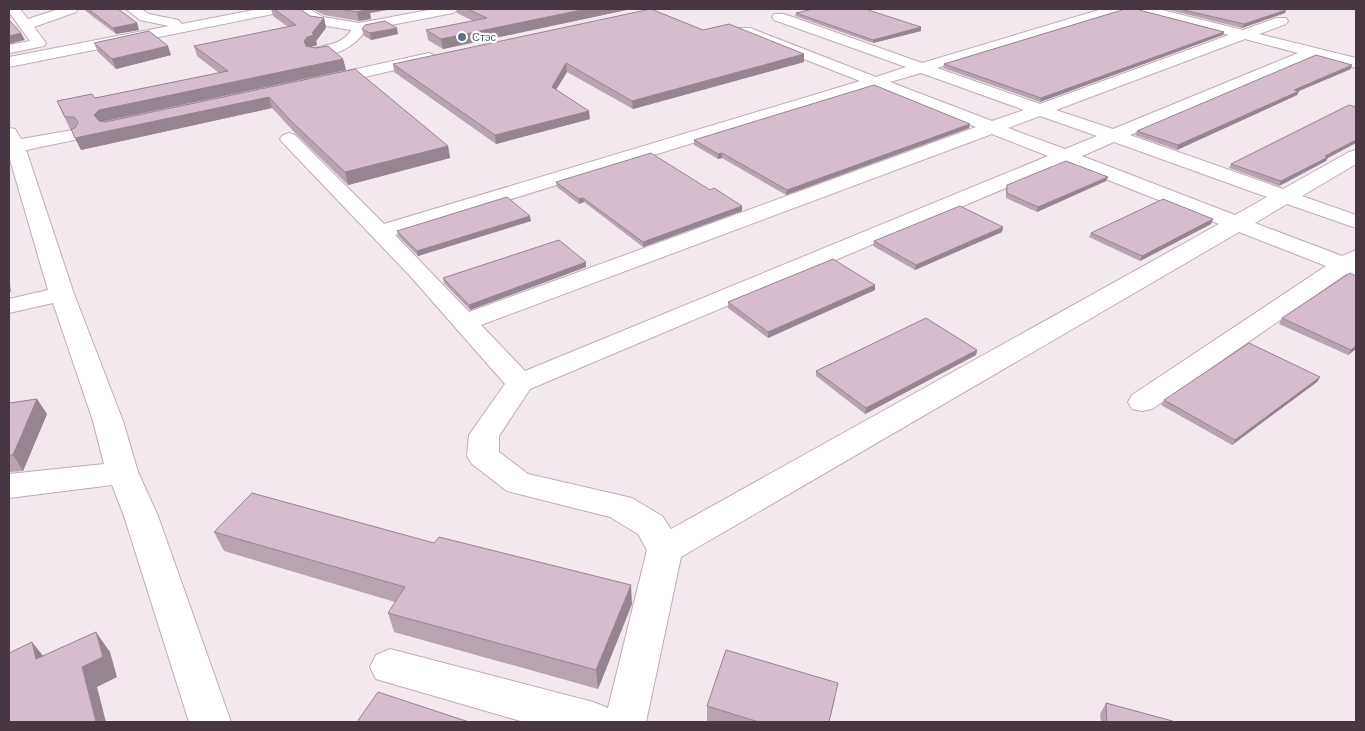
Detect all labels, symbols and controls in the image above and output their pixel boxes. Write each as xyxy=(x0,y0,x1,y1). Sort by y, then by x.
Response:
place label: Стэс xyxy=(472,30,497,43)
marker: Стэс xyxy=(456,31,468,43)

